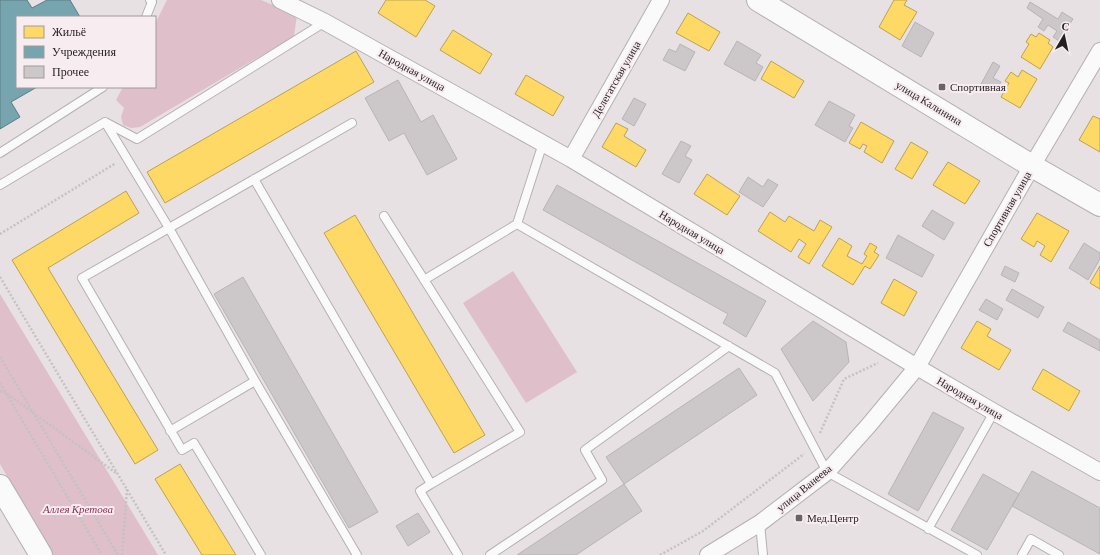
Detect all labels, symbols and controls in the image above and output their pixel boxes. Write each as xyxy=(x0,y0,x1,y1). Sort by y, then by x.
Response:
legend xyxy=(16,16,156,88)
north arrow xyxy=(1044,16,1084,56)
text: С xyxy=(1061,20,1070,33)
text: Жильё xyxy=(52,25,86,39)
street label: Делегатская улица xyxy=(589,39,643,119)
text: Учреждения xyxy=(52,45,116,59)
street label: Народная улица xyxy=(377,47,447,93)
text: Прочее xyxy=(52,65,89,79)
street label: улица Калинина xyxy=(894,78,964,128)
place label: Спортивная xyxy=(950,81,1006,93)
marker: Спортивная xyxy=(937,82,947,92)
street label: Спортивная улица xyxy=(981,169,1034,249)
street label: Народная улица xyxy=(657,208,727,256)
street label: Народная улица xyxy=(935,374,1005,422)
street label: улица Ванеева xyxy=(774,462,834,514)
park label: Аллея Кретова xyxy=(42,503,113,515)
place label: Мед.Центр xyxy=(807,512,859,524)
marker: Мед.Центр xyxy=(794,513,804,523)

